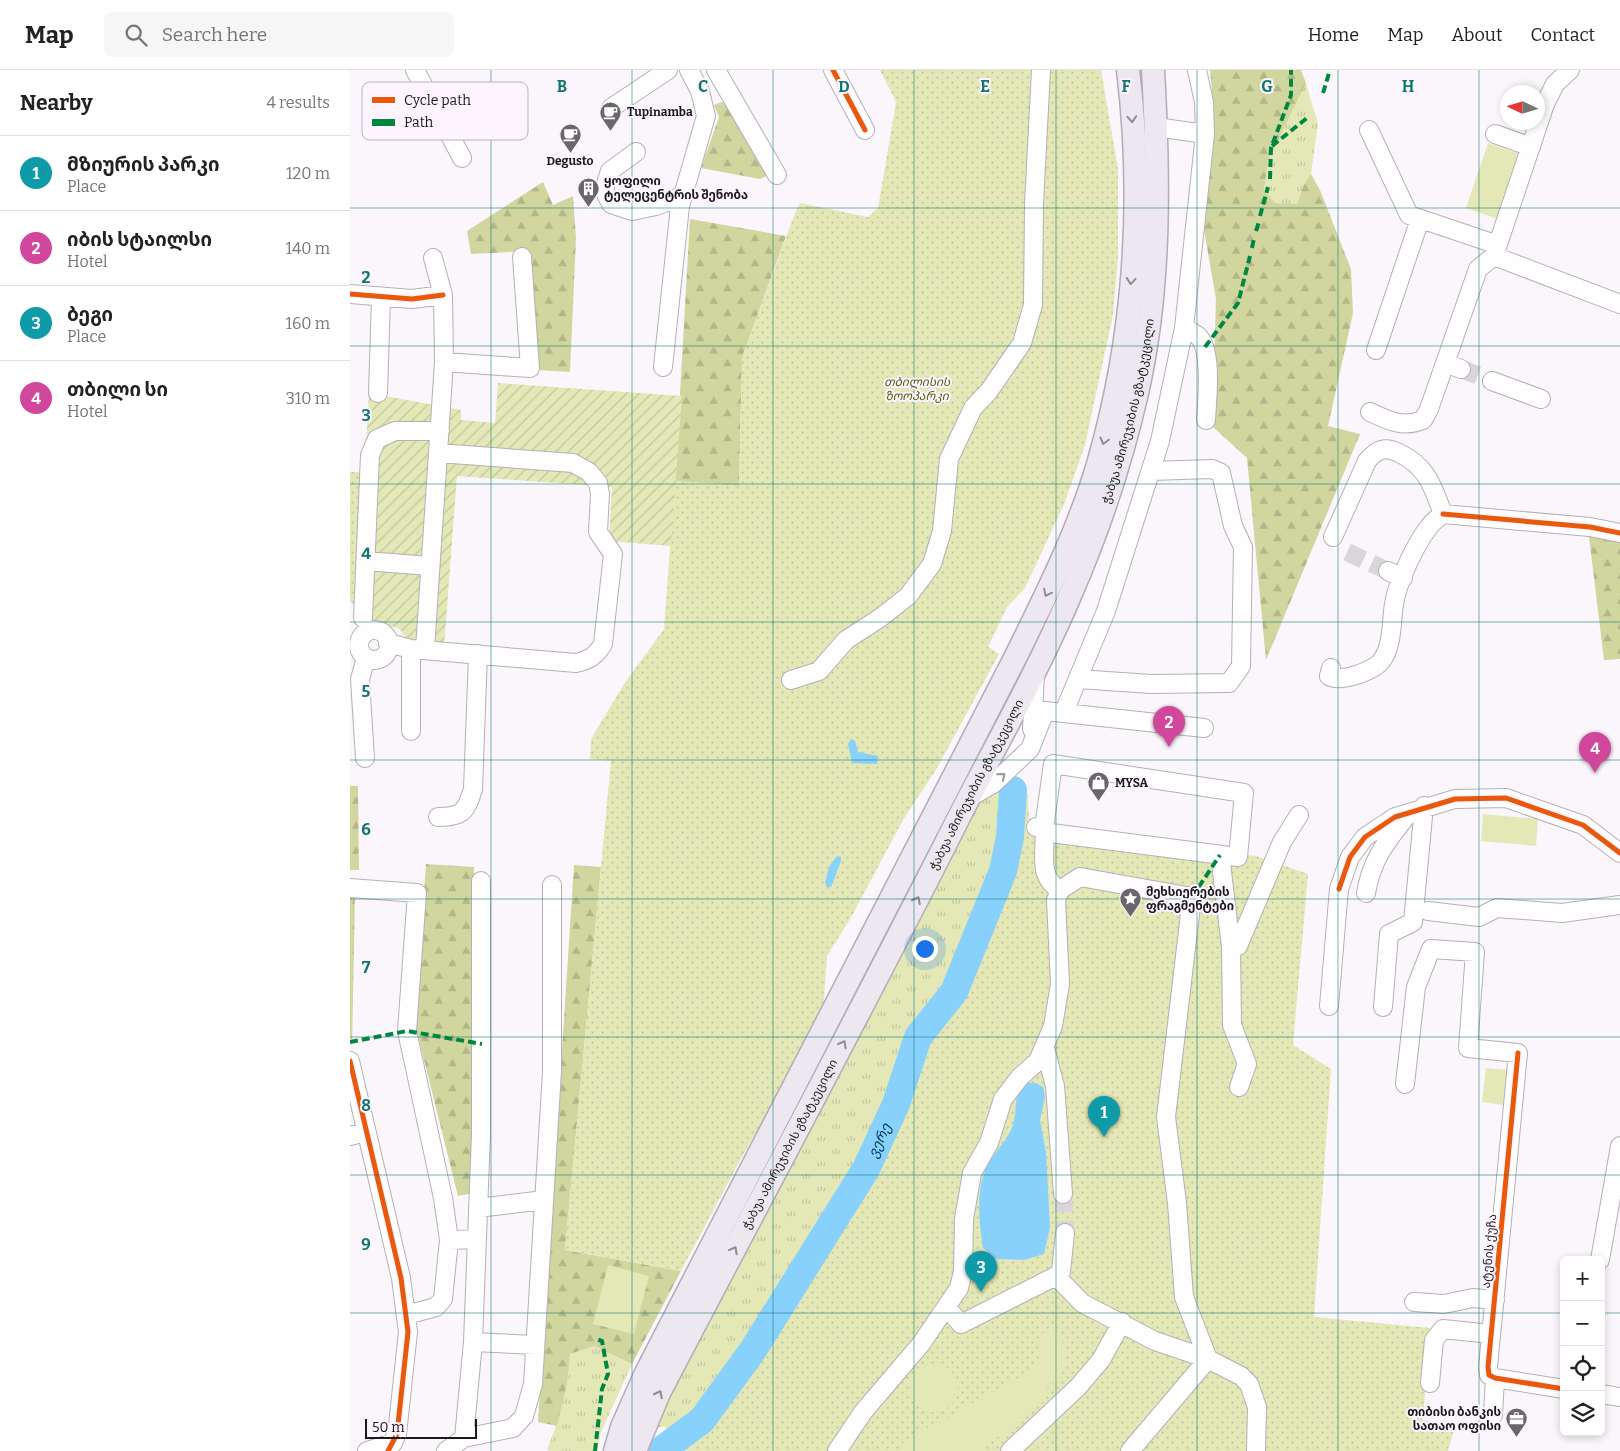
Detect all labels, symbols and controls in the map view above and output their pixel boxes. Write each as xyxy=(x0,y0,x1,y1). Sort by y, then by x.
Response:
search box xyxy=(104,12,454,57)
text: Map xyxy=(25,21,74,49)
icon: search xyxy=(122,21,150,49)
text: Search here xyxy=(162,23,267,46)
text: Home xyxy=(1308,24,1359,46)
text: Map xyxy=(1387,24,1423,46)
text: About xyxy=(1451,24,1502,46)
text: Contact xyxy=(1530,24,1595,46)
text: B xyxy=(557,77,567,96)
text: C xyxy=(698,77,708,96)
text: D xyxy=(838,77,850,96)
text: E xyxy=(980,77,990,96)
text: F xyxy=(1122,77,1131,96)
text: G xyxy=(1261,77,1273,96)
text: H xyxy=(1402,77,1415,96)
legend xyxy=(362,82,528,140)
north arrow xyxy=(1500,85,1545,130)
text: Nearby xyxy=(20,90,93,116)
text: Cycle path xyxy=(404,92,471,109)
text: 4 results xyxy=(267,93,330,112)
cafe icon: Tupinamba xyxy=(599,100,623,131)
place label: Tupinamba xyxy=(627,105,693,119)
text: Path xyxy=(404,114,434,131)
one-way arrow xyxy=(1126,115,1137,123)
cafe icon: Degusto xyxy=(558,122,582,153)
text: მზიურის პარკი xyxy=(67,153,219,176)
place label: Degusto xyxy=(547,154,594,168)
text: 1 xyxy=(33,164,39,183)
text: 120 m xyxy=(286,164,330,183)
place label: ყოფილი ტელეცენტრის შენობა xyxy=(604,174,748,203)
building icon: ყოფილი ტელეცენტრის შენობა xyxy=(576,176,600,207)
text: Place xyxy=(67,177,106,196)
text: იბის სტაილსი xyxy=(67,228,212,251)
text: 2 xyxy=(31,239,41,258)
text: 140 m xyxy=(285,239,330,258)
text: Hotel xyxy=(67,252,108,271)
text: 2 xyxy=(361,268,371,287)
one-way arrow xyxy=(1126,277,1137,285)
text: ბეგი xyxy=(67,303,113,326)
text: 3 xyxy=(31,314,41,333)
text: 160 m xyxy=(285,314,330,333)
street label: ჭაბუა ამირეჯიბის გზატკეცილი xyxy=(1099,318,1157,506)
text: Place xyxy=(67,327,106,346)
park label: თბილისის ზოოპარკი xyxy=(884,375,951,403)
text: თბილი სი xyxy=(67,378,168,401)
text: 4 xyxy=(31,389,41,408)
text: 310 m xyxy=(286,389,330,408)
text: Hotel xyxy=(67,402,108,421)
text: 3 xyxy=(361,406,371,425)
one-way arrow xyxy=(1099,436,1110,445)
text: 4 xyxy=(361,544,371,563)
one-way arrow xyxy=(1043,587,1053,596)
text: 5 xyxy=(362,682,371,701)
street label: ჭაბუა ამირეჯიბის გზატკეცილი xyxy=(927,697,1026,872)
pin: 2 xyxy=(1153,706,1185,747)
pin: 4 xyxy=(1579,732,1611,773)
shop icon: MYSA xyxy=(1087,771,1111,802)
one-way arrow xyxy=(996,772,1005,781)
place label: MYSA xyxy=(1115,776,1149,790)
text: 6 xyxy=(361,820,371,839)
place label: მეხსიერების ფრაგმენტები xyxy=(1146,885,1234,913)
place icon: მეხსიერების ფრაგმენტები xyxy=(1118,887,1142,918)
one-way arrow xyxy=(911,896,922,905)
your location xyxy=(912,936,938,962)
text: 7 xyxy=(362,958,371,977)
one-way arrow xyxy=(837,1041,847,1050)
street label: ჭაბუა ამირეჯიბის გზატკეცილი xyxy=(739,1057,840,1231)
text: 8 xyxy=(361,1096,371,1115)
pin: 1 xyxy=(1088,1096,1120,1137)
water label: ვერე xyxy=(864,1120,895,1160)
street label: ატენის ქუჩა xyxy=(1479,1213,1499,1289)
text: 9 xyxy=(361,1235,371,1254)
one-way arrow xyxy=(727,1246,737,1255)
pin: 3 xyxy=(965,1251,997,1292)
map controls xyxy=(1560,1256,1605,1436)
button: + xyxy=(1560,1256,1605,1301)
button: − xyxy=(1560,1301,1605,1346)
button: locate xyxy=(1560,1346,1605,1391)
one-way arrow xyxy=(653,1390,663,1399)
button: layers xyxy=(1560,1391,1605,1436)
place label: თიბისი ბანკის სათაო ოფისი xyxy=(1407,1405,1501,1433)
office icon: თიბისი ბანკის სათაო ოფისი xyxy=(1505,1407,1529,1438)
scale bar xyxy=(365,1416,478,1439)
text: 50 m xyxy=(372,1419,405,1436)

